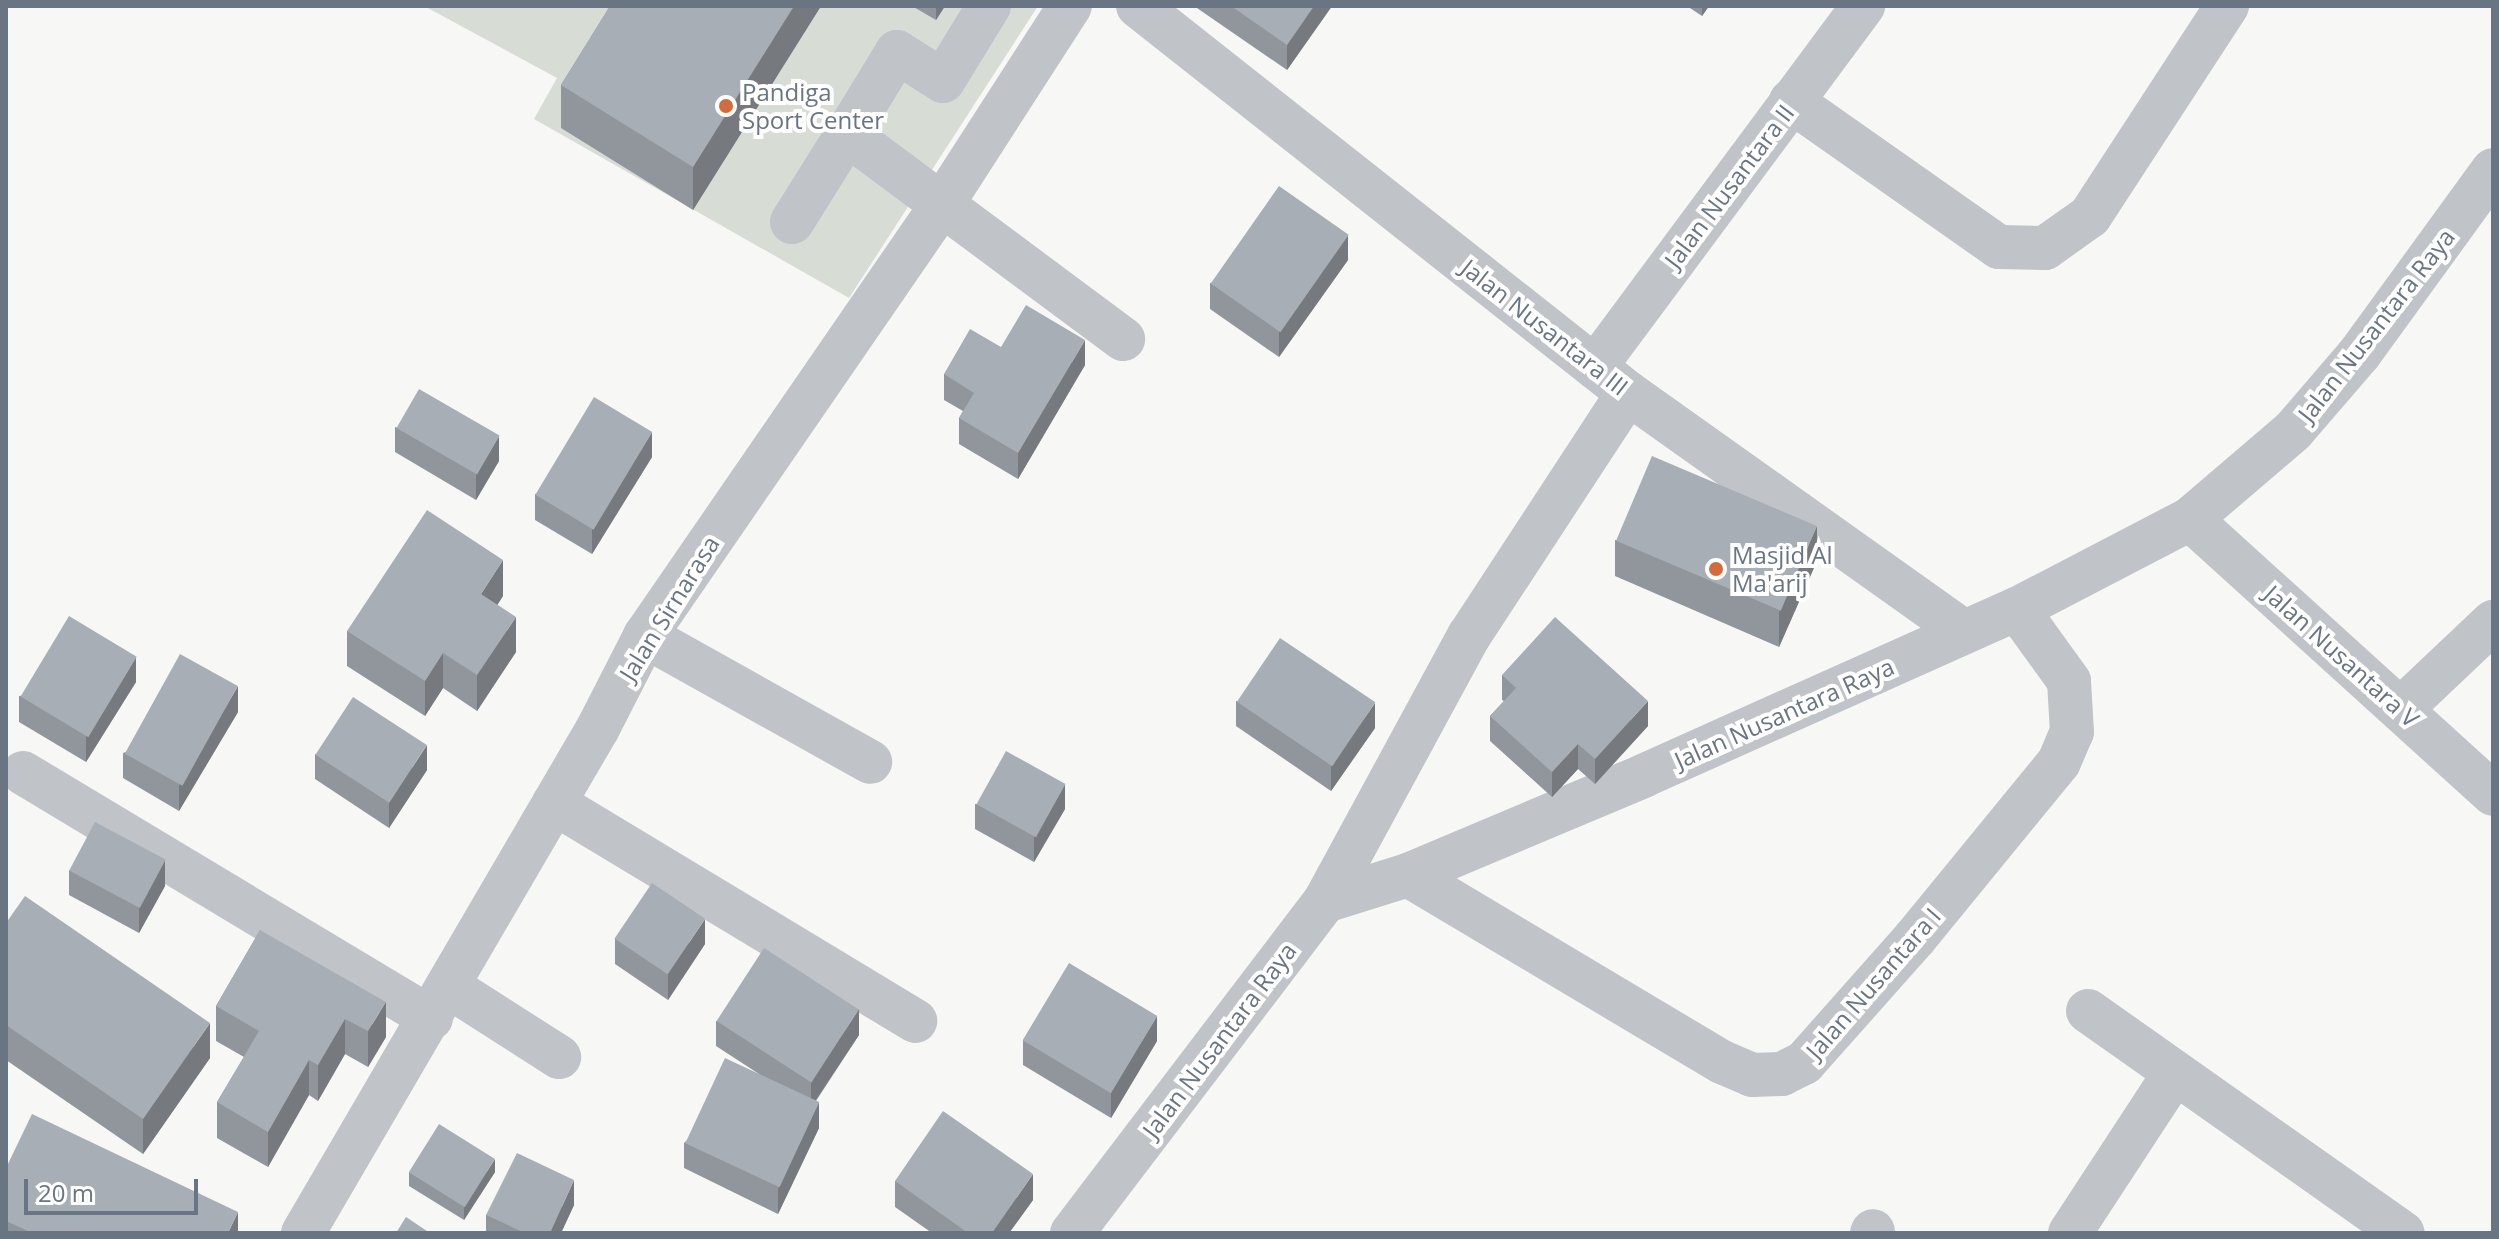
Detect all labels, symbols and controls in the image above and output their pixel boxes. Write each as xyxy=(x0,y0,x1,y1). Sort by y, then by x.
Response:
place label: Pandiga Sport Center xyxy=(742,78,884,134)
marker: Pandiga Sport Center xyxy=(717,97,735,115)
street label: Jalan Nusantara II xyxy=(1658,99,1800,273)
street label: Jalan Nusantara Raya xyxy=(2292,223,2460,427)
street label: Jalan Nusantara III xyxy=(1456,253,1634,401)
street label: Jalan Sirnarasa xyxy=(613,530,725,686)
place label: Masjid Al Ma'arij xyxy=(1732,541,1833,597)
marker: Masjid Al Ma'arij xyxy=(1707,560,1725,578)
street label: Jalan Nusantara V xyxy=(2259,579,2425,733)
street label: Jalan Nusantara Raya xyxy=(1670,652,1898,774)
street label: Jalan Nusantara I xyxy=(1800,902,1946,1064)
street label: Jalan Nusantara Raya xyxy=(1136,937,1302,1143)
scale bar xyxy=(28,1163,202,1213)
text: 20 m xyxy=(38,1176,94,1209)

